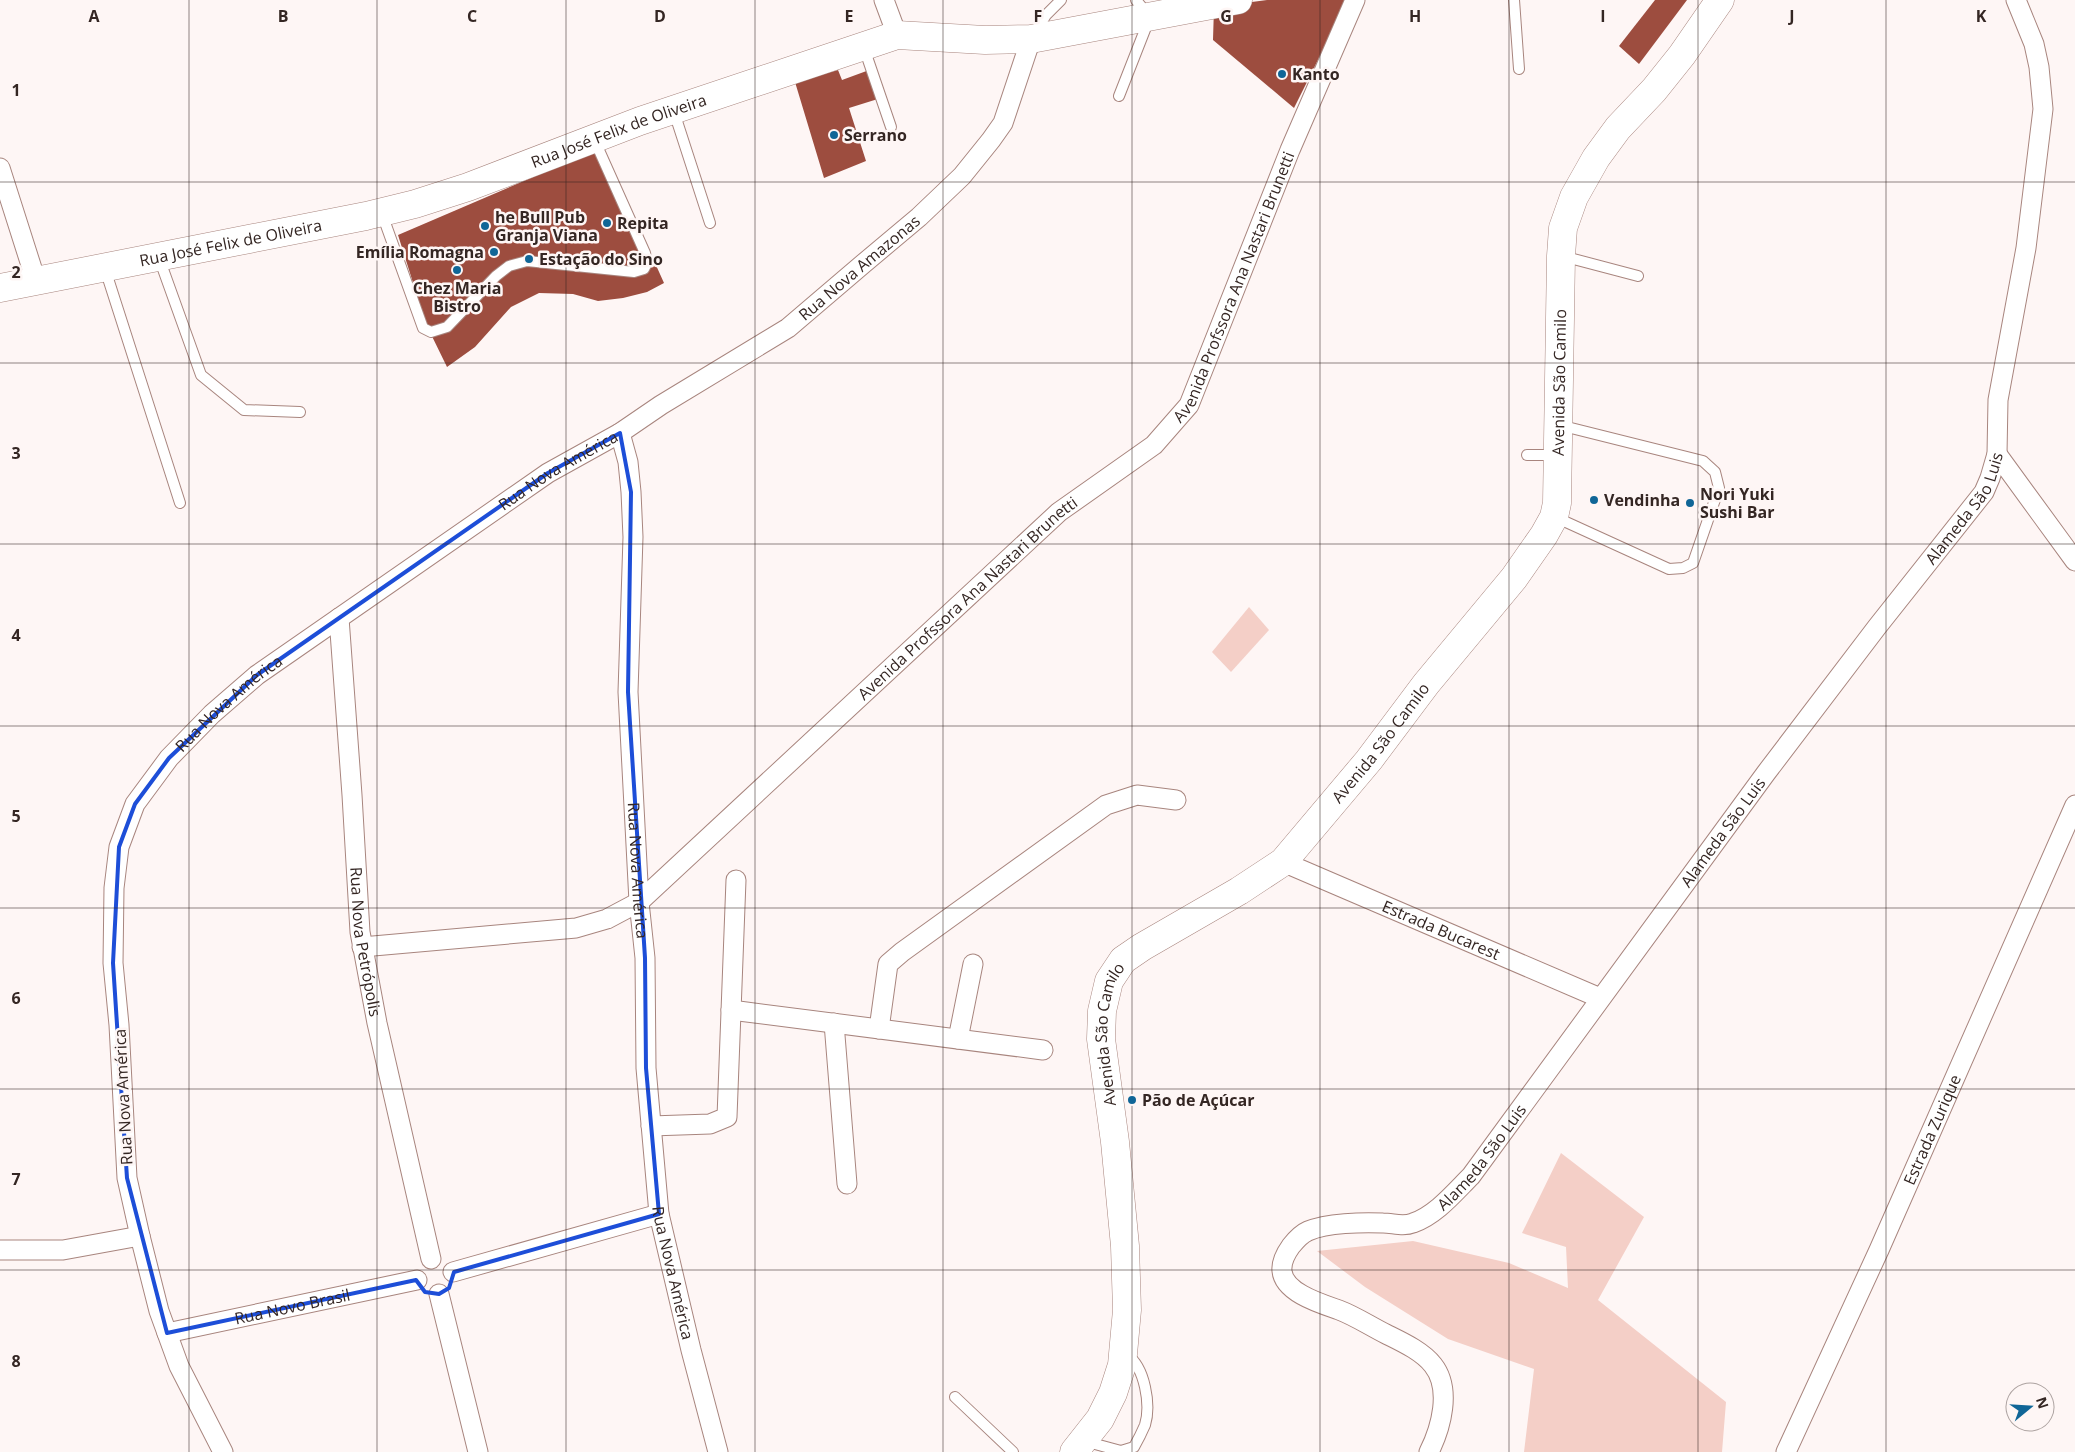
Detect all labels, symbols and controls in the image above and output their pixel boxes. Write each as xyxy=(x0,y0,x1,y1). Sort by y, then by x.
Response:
text: A xyxy=(88,5,100,27)
text: B xyxy=(278,5,288,27)
text: C xyxy=(467,5,477,27)
text: D xyxy=(654,5,666,27)
text: E xyxy=(845,5,854,27)
text: F xyxy=(1034,5,1042,27)
text: G xyxy=(1220,5,1232,27)
text: H xyxy=(1409,5,1421,27)
text: I xyxy=(1600,5,1606,27)
text: J xyxy=(1787,5,1795,27)
text: K xyxy=(1976,5,1987,27)
place label: Kanto xyxy=(1292,63,1340,85)
marker: Kanto xyxy=(1276,68,1288,80)
text: 1 xyxy=(11,79,21,101)
street label: Rua José Felix de Oliveira xyxy=(528,89,709,173)
place label: Serrano xyxy=(844,124,907,146)
marker: Serrano xyxy=(828,129,840,141)
street label: Avenida Profssora Ana Nastari Brunetti xyxy=(1168,148,1299,427)
place label: he Bull Pub Granja Viana xyxy=(495,206,598,246)
street label: Rua Nova Amazonas xyxy=(794,210,925,325)
place label: Repita xyxy=(617,212,669,234)
street label: Rua José Felix de Oliveira xyxy=(138,214,324,271)
marker: Repita xyxy=(601,217,613,229)
marker: he Bull Pub Granja Viana xyxy=(479,220,491,232)
place label: Emília Romagna xyxy=(356,241,484,263)
marker: Emília Romagna xyxy=(488,246,500,258)
place label: Estação do Sino xyxy=(539,248,663,270)
marker: Estação do Sino xyxy=(523,253,535,265)
text: 2 xyxy=(11,261,21,283)
marker: Chez Maria Bistro xyxy=(451,264,463,276)
place label: Chez Maria Bistro xyxy=(413,277,501,317)
street label: Avenida São Camilo xyxy=(1547,309,1571,456)
street label: Rua Nova América xyxy=(494,425,622,515)
text: 3 xyxy=(11,442,21,464)
street label: Alameda São Luis xyxy=(1920,450,2008,569)
place label: Nori Yuki Sushi Bar xyxy=(1700,483,1775,523)
place label: Vendinha xyxy=(1604,489,1680,511)
street label: Avenida Profssora Ana Nastari Brunetti xyxy=(853,491,1082,705)
marker: Vendinha xyxy=(1588,494,1600,506)
marker: Nori Yuki Sushi Bar xyxy=(1684,497,1696,509)
text: 4 xyxy=(11,624,21,646)
street label: Rua Nova América xyxy=(170,650,287,756)
street label: Avenida São Camilo xyxy=(1327,678,1434,807)
street label: Alameda São Luis xyxy=(1675,773,1770,891)
street label: Rua Nova América xyxy=(623,802,654,940)
text: 5 xyxy=(11,805,21,827)
street label: Rua Nova Petrópolis xyxy=(345,866,387,1018)
street label: Estrada Bucarest xyxy=(1379,895,1504,965)
street label: Avenida São Camilo xyxy=(1090,958,1129,1107)
text: 6 xyxy=(11,987,21,1009)
street label: Rua Nova América xyxy=(108,1028,138,1166)
street label: Estrada Zurique xyxy=(1898,1071,1966,1188)
place label: Pão de Açúcar xyxy=(1142,1089,1254,1111)
marker: Pão de Açúcar xyxy=(1126,1094,1138,1106)
street label: Alameda São Luis xyxy=(1432,1100,1531,1215)
text: 7 xyxy=(11,1168,21,1190)
street label: Rua Nova América xyxy=(647,1205,699,1342)
street label: Rua Novo Brasil xyxy=(232,1283,352,1329)
text: 8 xyxy=(11,1350,21,1372)
north arrow xyxy=(2005,1382,2055,1432)
text: N xyxy=(2032,1394,2054,1411)

